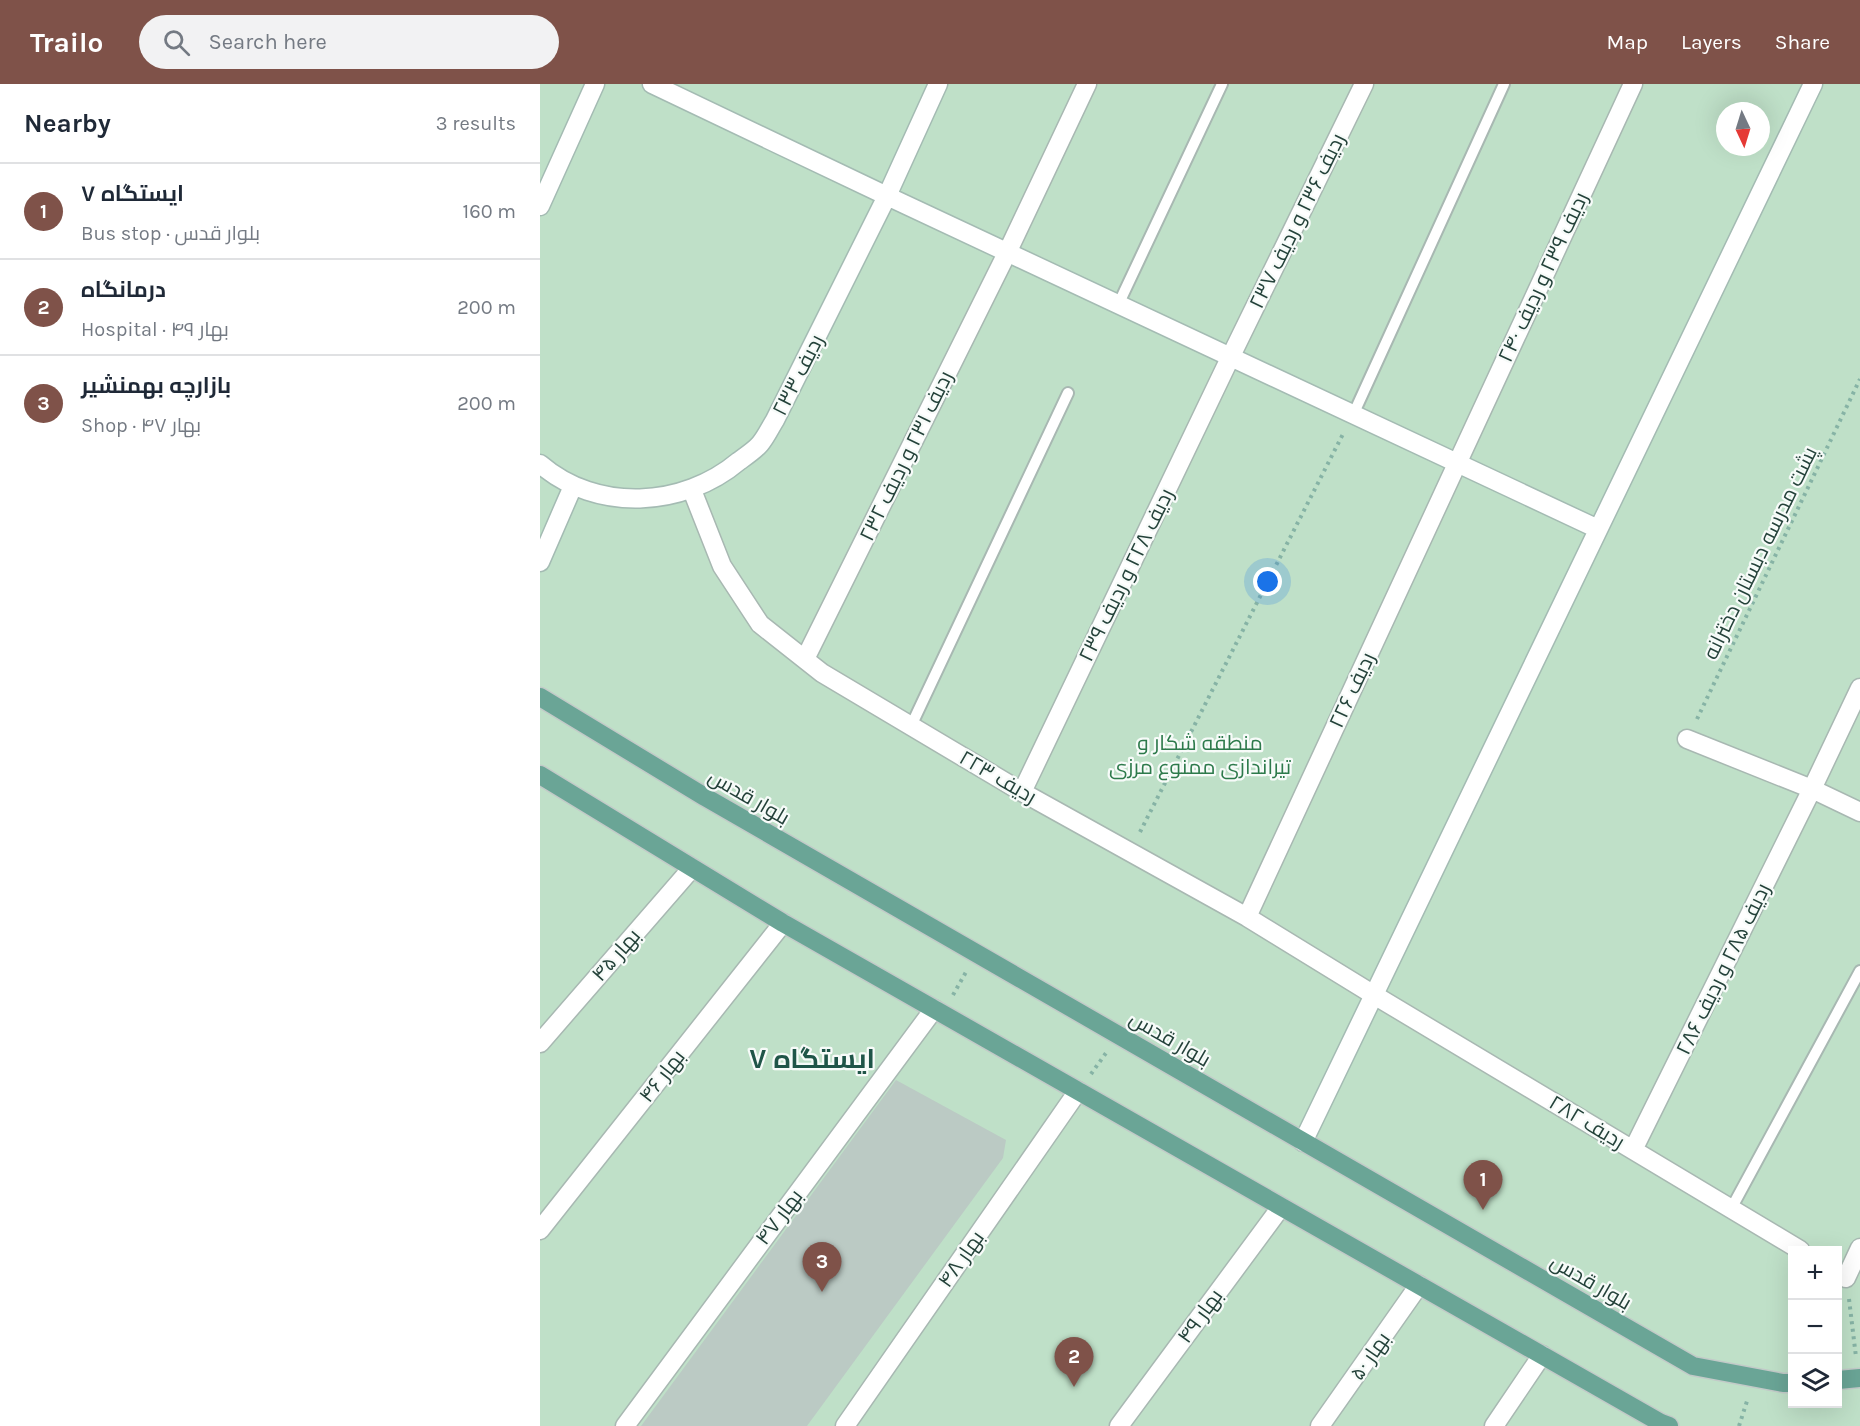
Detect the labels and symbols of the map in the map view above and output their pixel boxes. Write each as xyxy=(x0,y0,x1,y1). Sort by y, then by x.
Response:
north arrow xyxy=(1716,102,1770,156)
street label: ردیف ۲۳۶ و ردیف ۲۳۷ xyxy=(1244,129,1350,313)
street label: ردیف ۲۳۹ و ردیف ۲۴۰ xyxy=(1493,188,1593,366)
street label: ردیف ۲۳۳ xyxy=(767,330,829,420)
street label: ردیف ۲۳۱ و ردیف ۲۳۲ xyxy=(854,367,958,545)
street label: پشت مدرسه دبستان دخترانه xyxy=(1698,443,1824,664)
street label: ردیف ۲۲۸ و ردیف ۲۳۹ xyxy=(1074,484,1178,666)
your location xyxy=(1253,567,1282,596)
street label: ردیف ۲۲۶ xyxy=(1324,648,1380,732)
park label: منطقه شکار و تیراندازی ممنوع مرزی xyxy=(1109,731,1291,781)
street label: ردیف ۲۲۳ xyxy=(955,745,1041,809)
street label: بلوار قدس xyxy=(704,764,794,831)
street label: ردیف ۲۸۵ و ردیف ۲۸۶ xyxy=(1671,879,1775,1059)
street label: بهار ۴۵ xyxy=(587,924,646,987)
street label: بلوار قدس xyxy=(1125,1006,1215,1073)
district label: ایستگاه ۷ xyxy=(749,1043,875,1075)
street label: بهار ۴۶ xyxy=(634,1045,691,1108)
street label: ردیف ۲۸۲ xyxy=(1545,1090,1629,1154)
pin: 1 xyxy=(1464,1160,1502,1210)
street label: بهار ۴۷ xyxy=(750,1185,808,1250)
street label: بهار ۴۸ xyxy=(933,1226,990,1292)
pin: 3 xyxy=(802,1242,842,1292)
street label: بلوار قدس xyxy=(1546,1249,1636,1316)
street label: بهار ۴۹ xyxy=(1172,1284,1228,1348)
street label: بهار ۵۰ xyxy=(1345,1327,1396,1385)
pin: 2 xyxy=(1054,1338,1094,1387)

